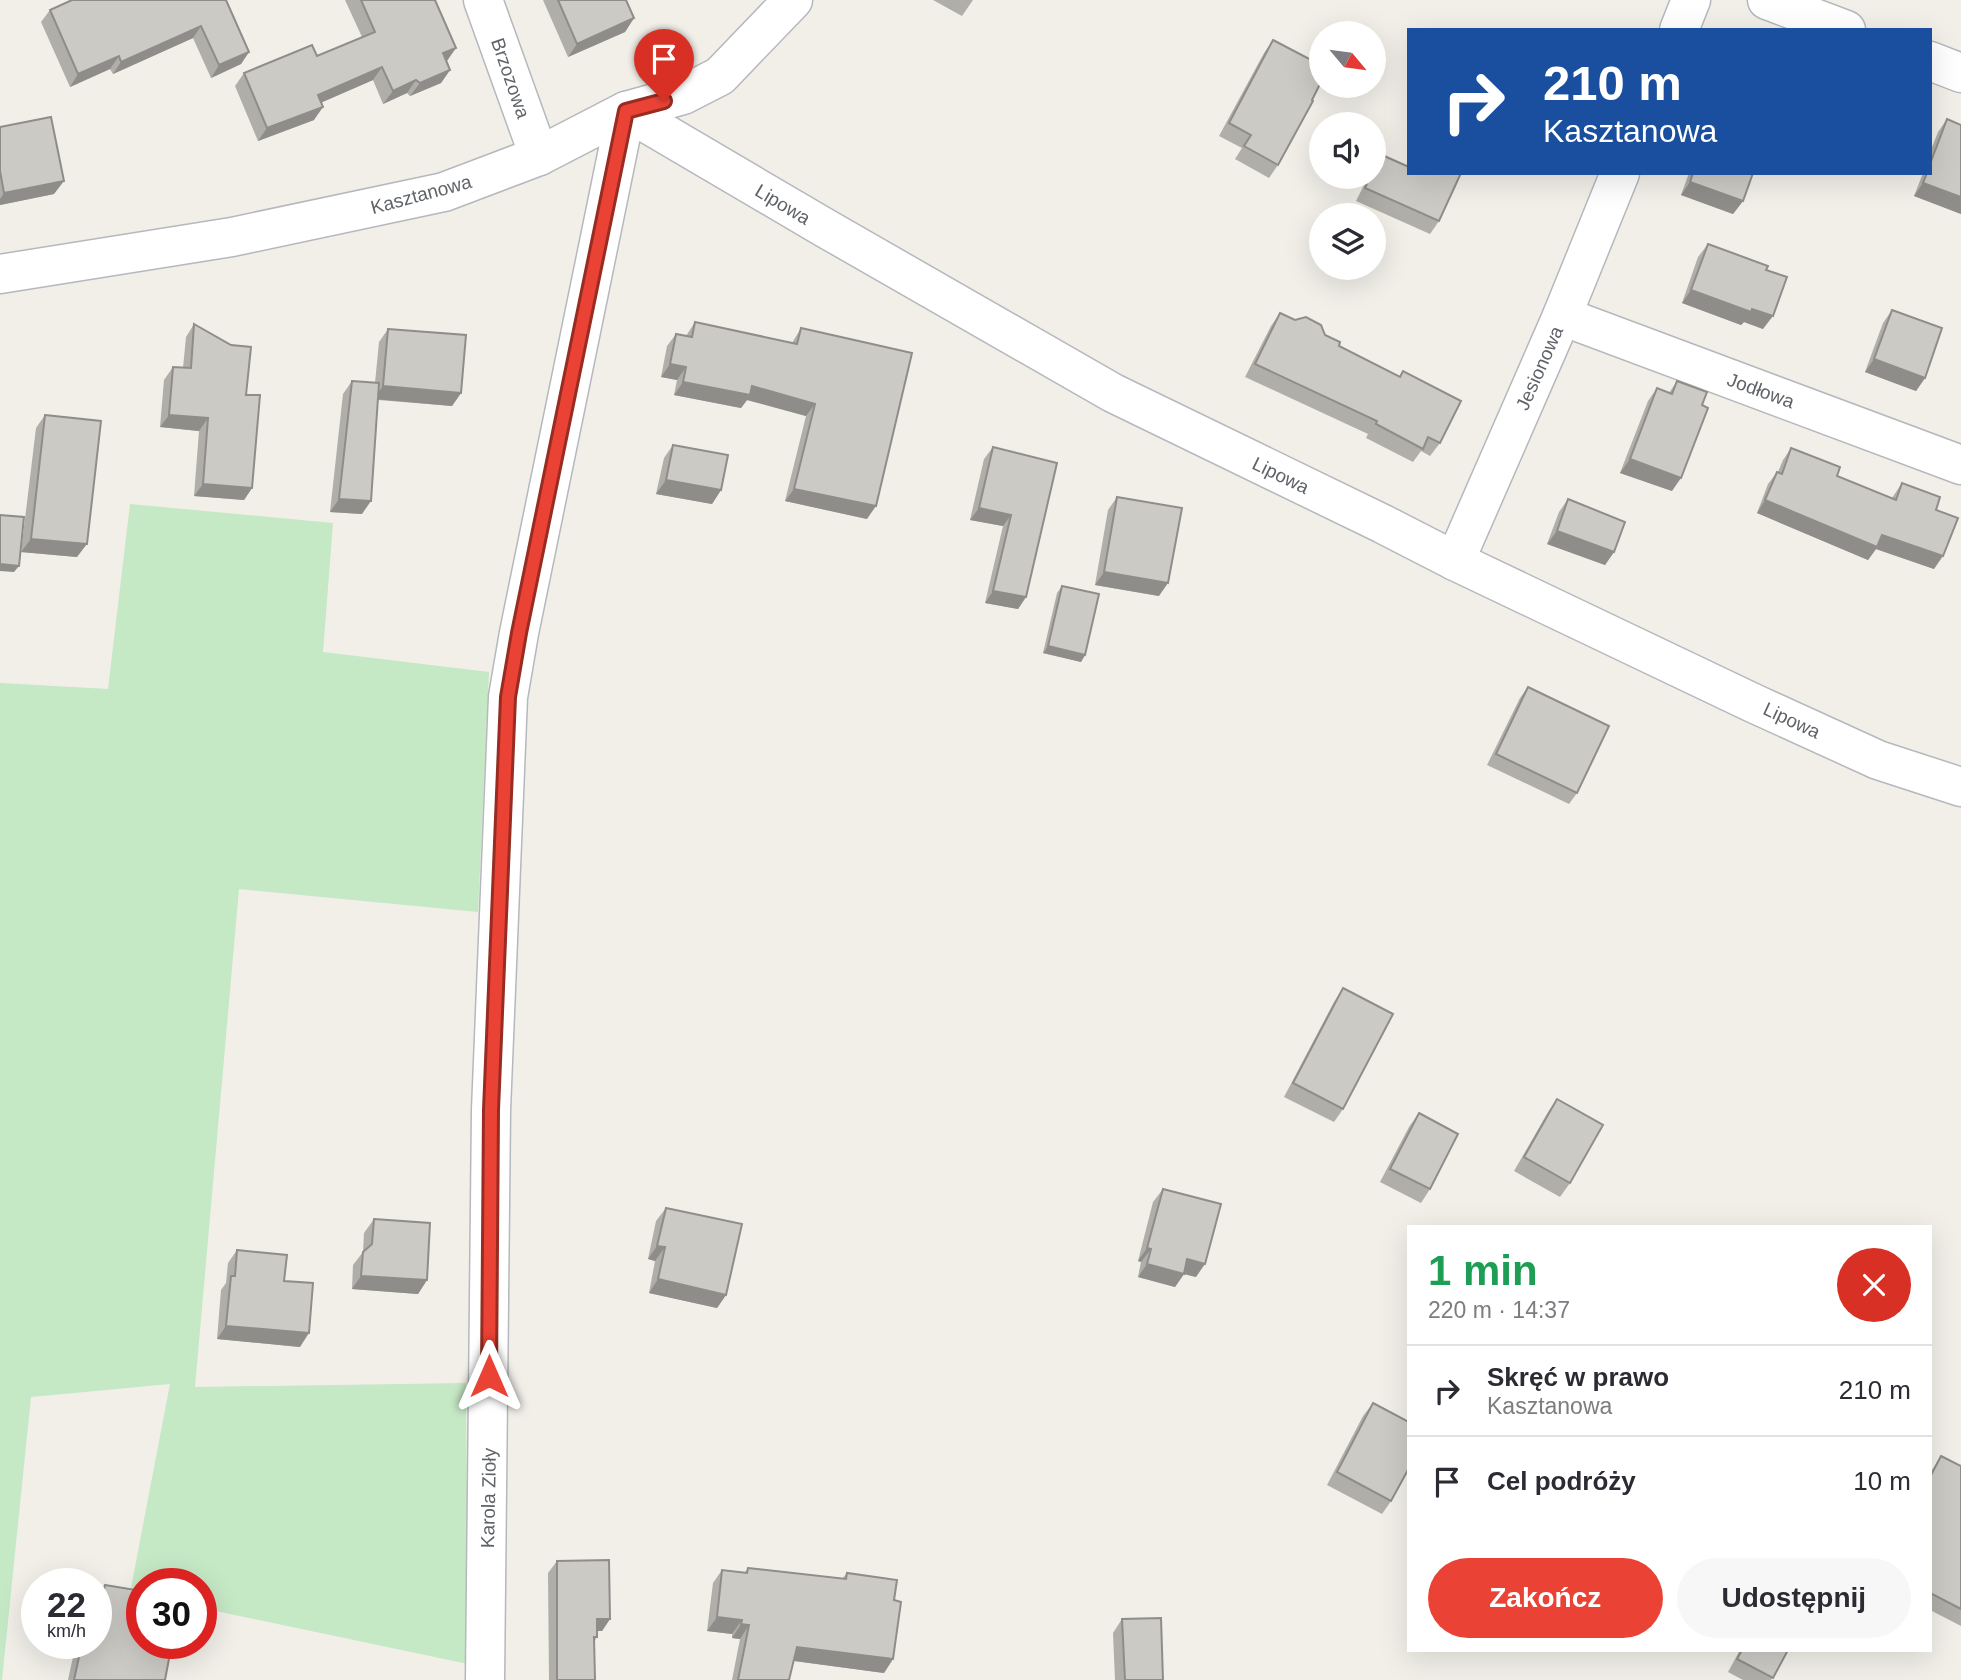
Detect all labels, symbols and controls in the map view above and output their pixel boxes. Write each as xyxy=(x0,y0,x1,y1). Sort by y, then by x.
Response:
north arrow xyxy=(1309,21,1386,98)
map controls xyxy=(1309,21,1386,280)
pin xyxy=(634,29,694,101)
street label: Brzozowa xyxy=(487,35,534,121)
icon: arrive xyxy=(645,40,683,78)
icon: right xyxy=(1428,56,1519,147)
text: 210 m xyxy=(1543,56,1682,110)
button: sound xyxy=(1309,112,1386,189)
text: Kasztanowa xyxy=(1543,113,1717,149)
street label: Kasztanowa xyxy=(368,171,474,218)
street label: Lipowa xyxy=(752,180,814,229)
button: layers xyxy=(1309,203,1386,280)
street label: Jesionowa xyxy=(1512,323,1567,413)
street label: Jodłowa xyxy=(1724,369,1798,412)
street label: Lipowa xyxy=(1249,453,1313,498)
street label: Lipowa xyxy=(1760,698,1824,743)
text: 1 min xyxy=(1428,1247,1538,1294)
button: close xyxy=(1837,1248,1911,1322)
text: 220 m · 14:37 xyxy=(1428,1297,1570,1323)
position arrow xyxy=(452,1339,526,1413)
text: Skręć w prawo xyxy=(1487,1362,1669,1392)
icon: right xyxy=(1428,1372,1466,1410)
text: 210 m xyxy=(1839,1375,1911,1405)
text: Kasztanowa xyxy=(1487,1393,1612,1419)
street label: Karola Zioły xyxy=(477,1447,500,1548)
icon: arrive xyxy=(1428,1463,1466,1501)
text: Cel podróży xyxy=(1487,1466,1636,1496)
text: 10 m xyxy=(1853,1466,1911,1496)
button: Zakończ xyxy=(1428,1558,1663,1638)
button: Udostępnij xyxy=(1677,1558,1911,1638)
speed limit sign: 30 xyxy=(126,1568,217,1659)
text: 22 xyxy=(47,1585,86,1624)
text: km/h xyxy=(47,1621,86,1641)

